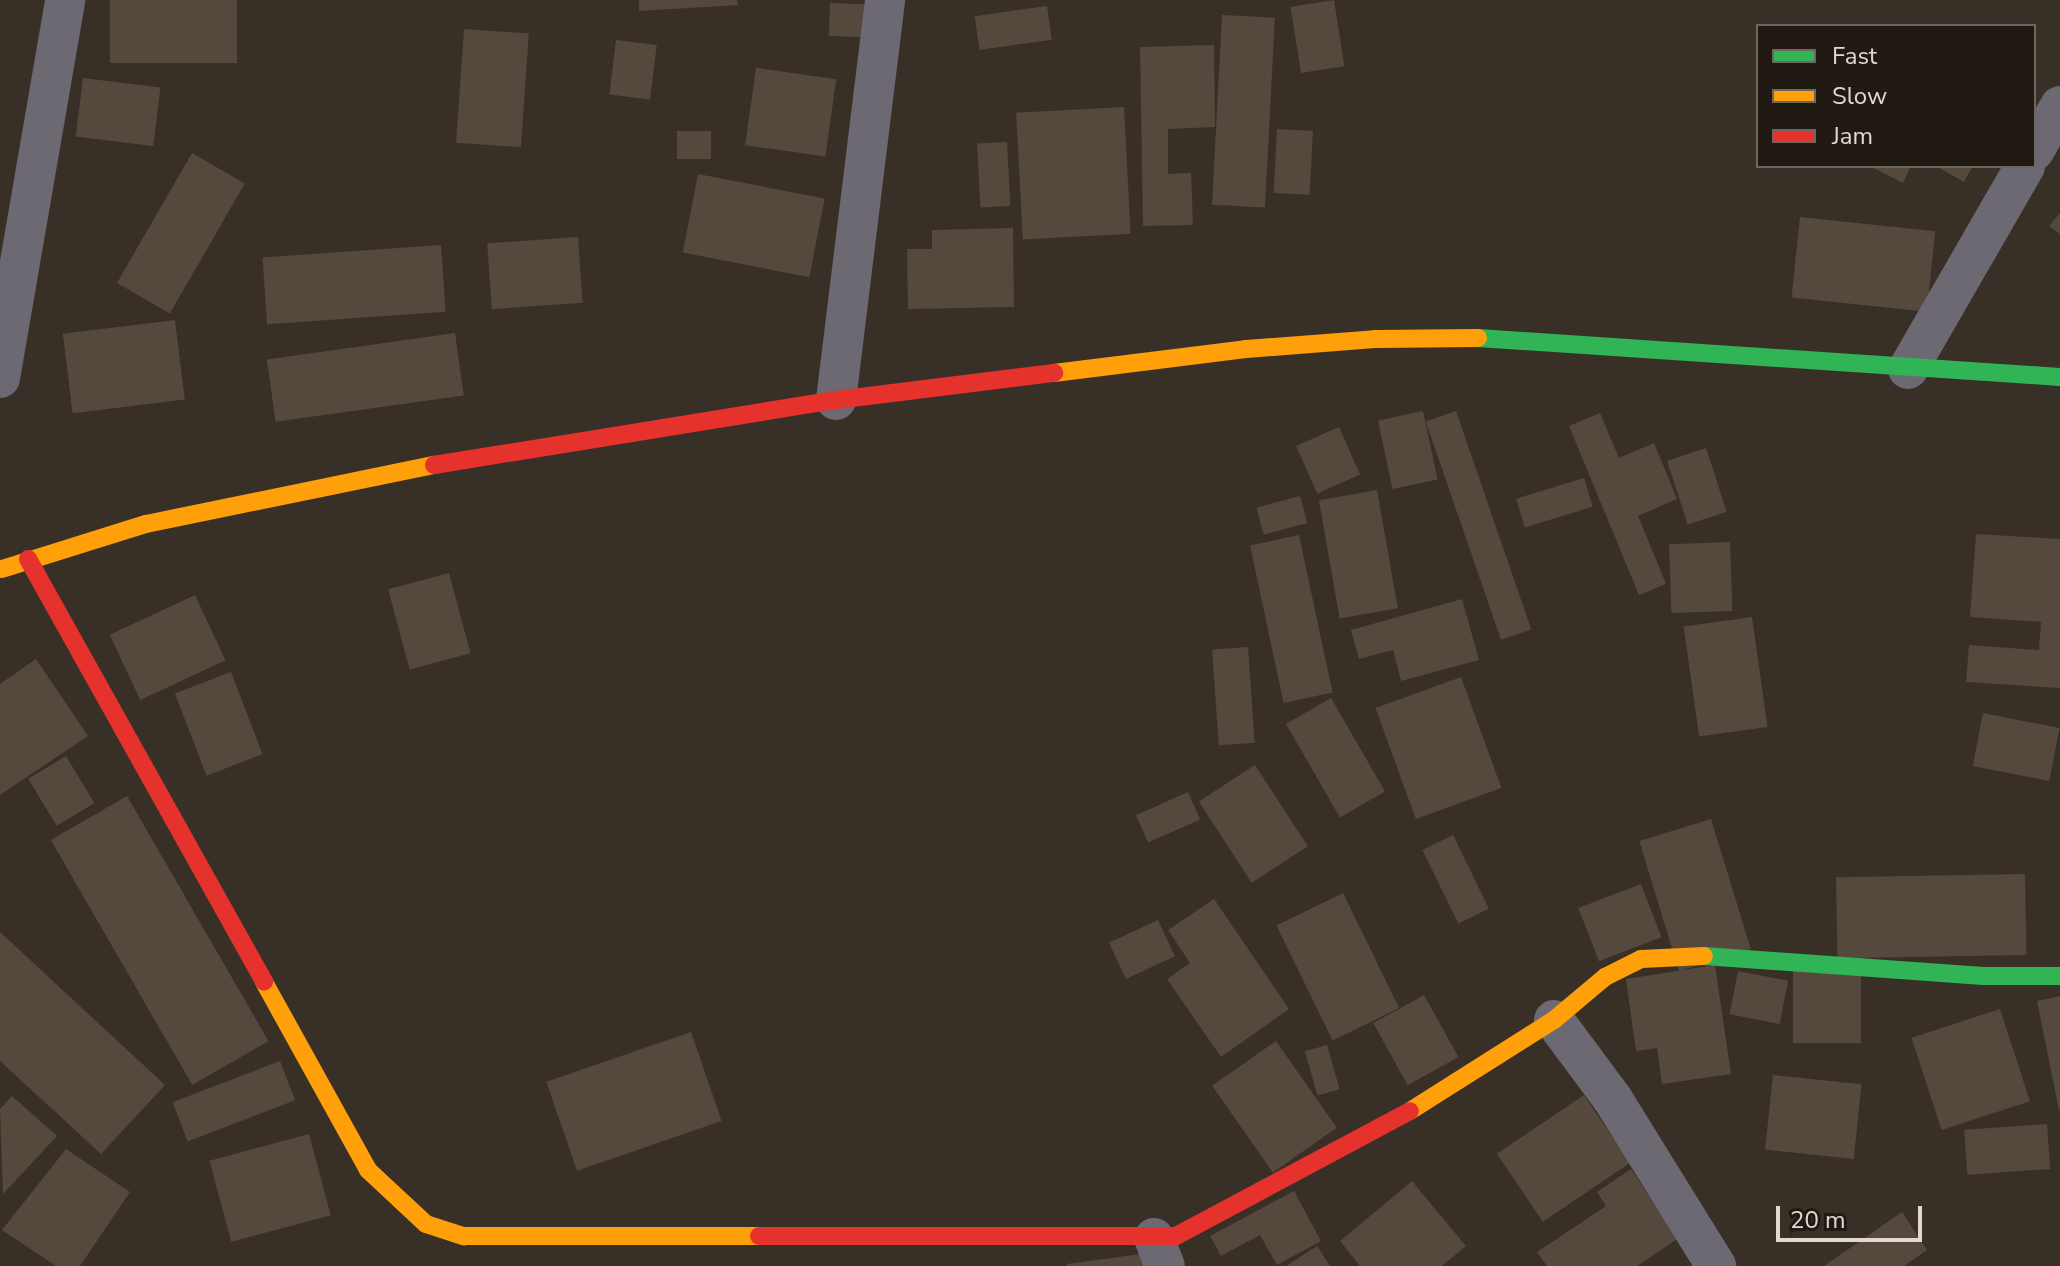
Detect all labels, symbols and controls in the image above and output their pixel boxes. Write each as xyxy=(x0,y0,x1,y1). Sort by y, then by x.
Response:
legend xyxy=(1756,24,2036,168)
text: Fast xyxy=(1832,40,1877,72)
text: Slow xyxy=(1832,80,1887,112)
text: Jam xyxy=(1832,120,1873,152)
scale bar xyxy=(1780,1190,1926,1240)
text: 20 m xyxy=(1790,1204,1846,1236)

